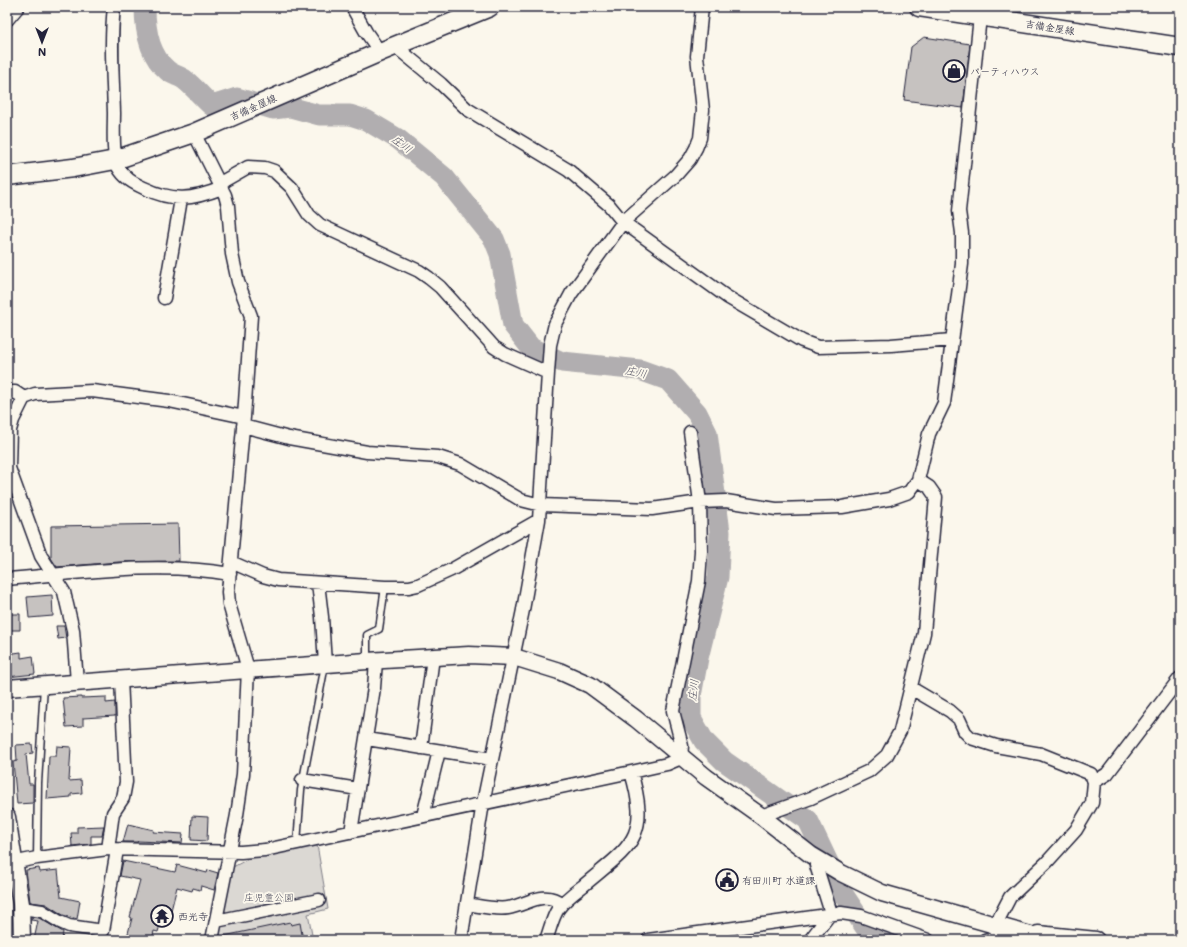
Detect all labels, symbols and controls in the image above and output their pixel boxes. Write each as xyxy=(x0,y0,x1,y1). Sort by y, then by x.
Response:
street label: 吉備金屋線 xyxy=(1024,16,1076,38)
north arrow xyxy=(22,22,62,62)
text: N xyxy=(38,45,46,60)
shop icon: パーティハウス xyxy=(941,58,967,84)
place label: パーティハウス xyxy=(970,64,1039,78)
street label: 吉備金屋線 xyxy=(227,90,279,124)
water label: 庄川 xyxy=(389,131,416,156)
water label: 庄川 xyxy=(624,362,648,381)
water label: 庄川 xyxy=(684,678,701,702)
public building icon: 有田川町 水道課 xyxy=(714,867,740,893)
place label: 有田川町 水道課 xyxy=(742,873,815,887)
park label: 庄児童公園 xyxy=(244,890,294,904)
temple icon: 西光寺 xyxy=(149,903,175,929)
place label: 西光寺 xyxy=(178,909,208,923)

